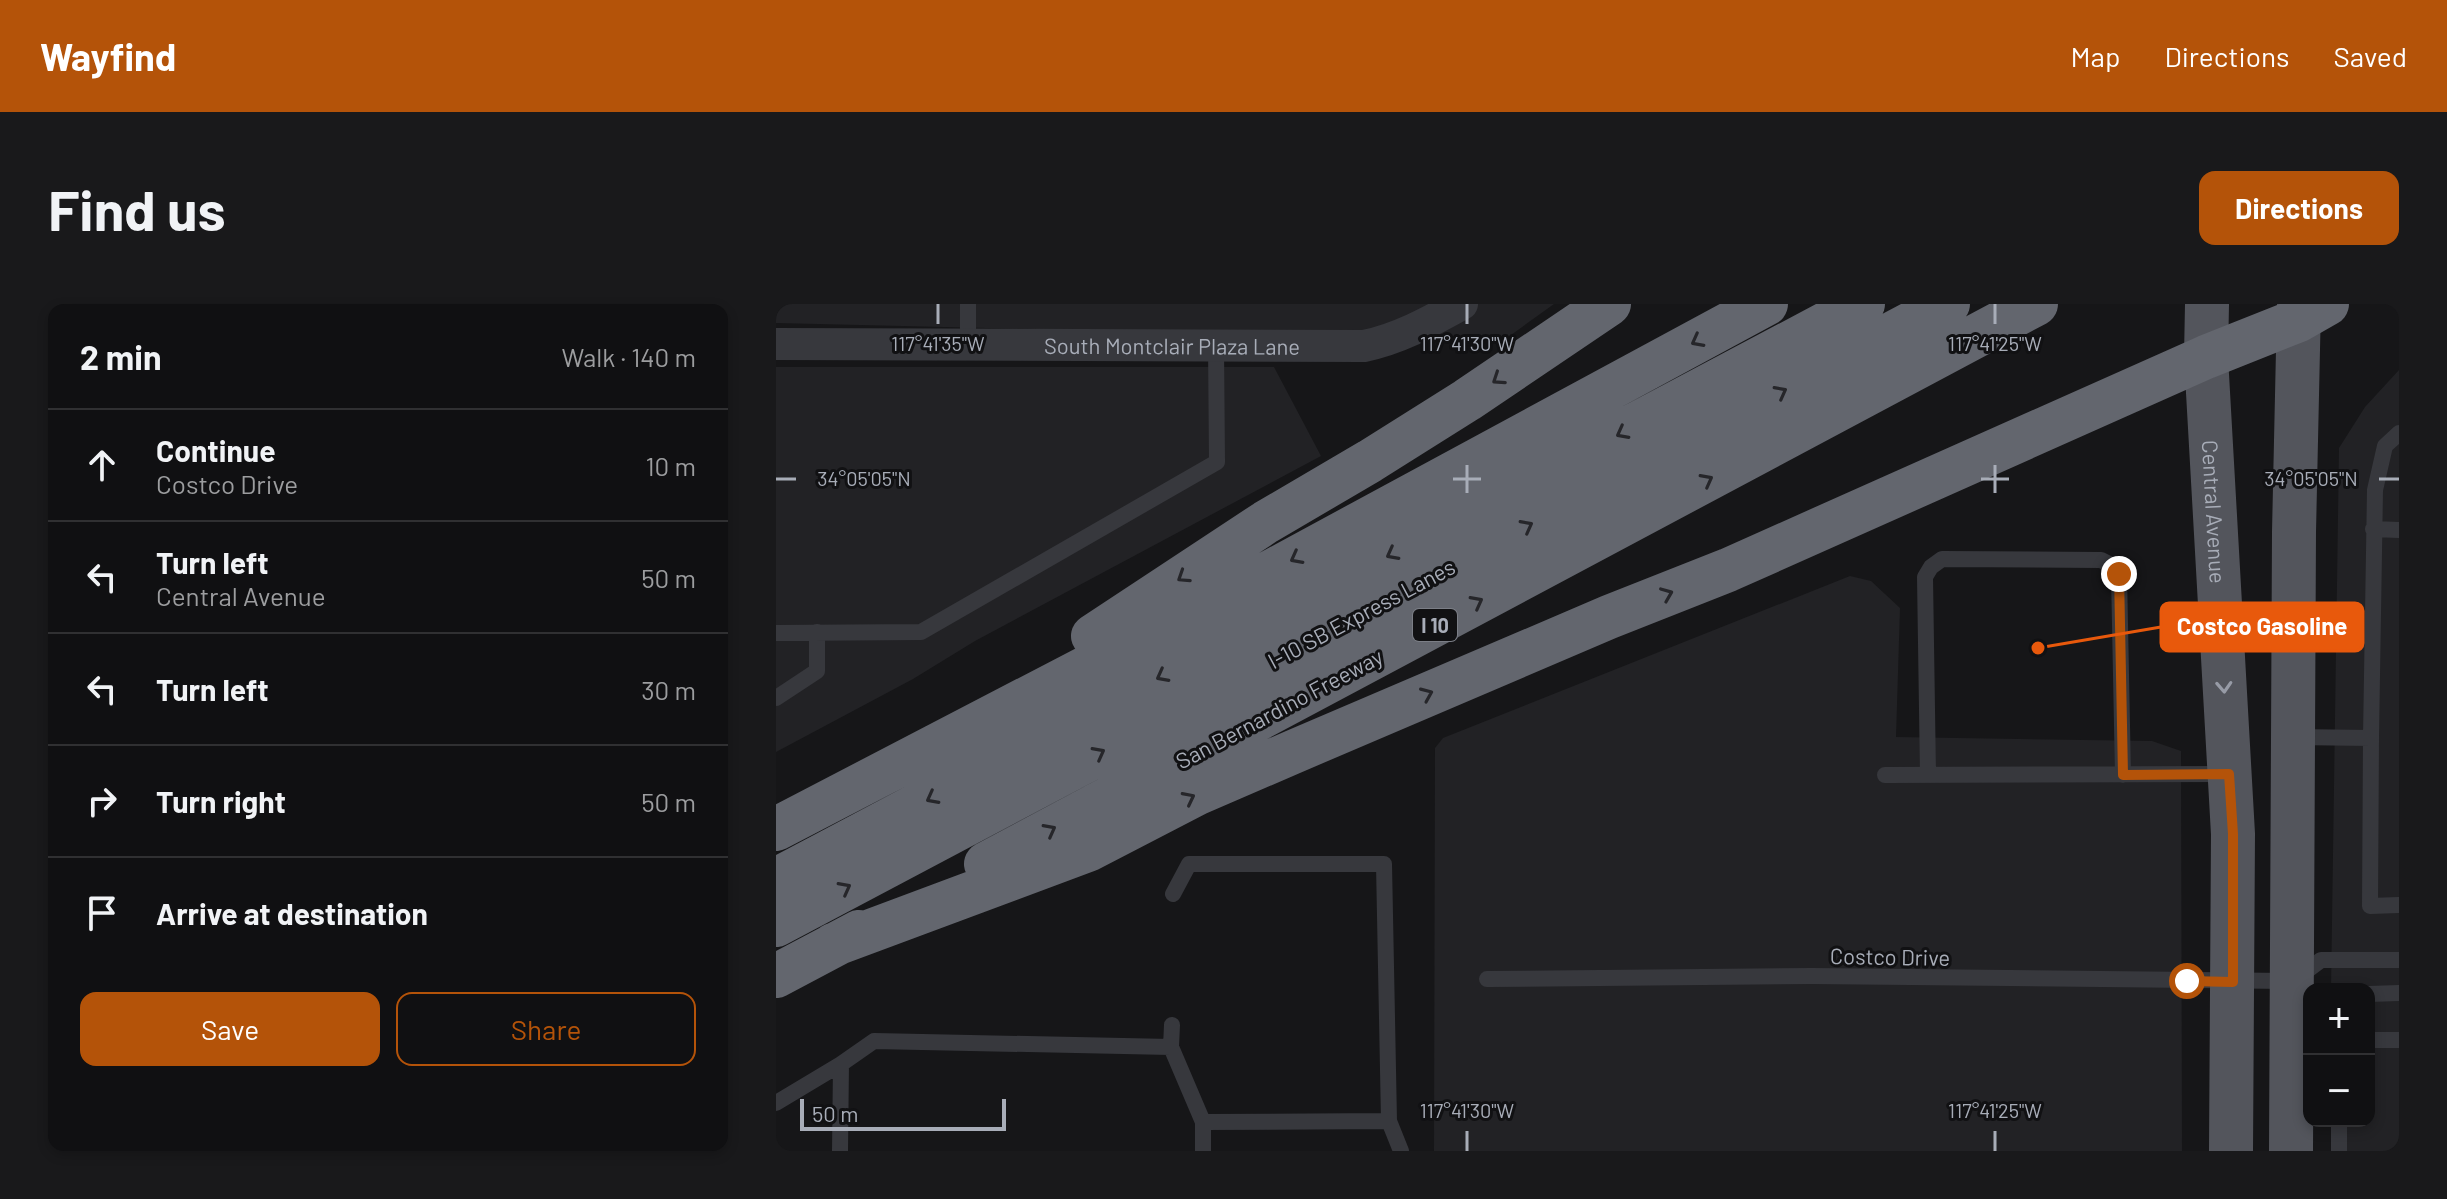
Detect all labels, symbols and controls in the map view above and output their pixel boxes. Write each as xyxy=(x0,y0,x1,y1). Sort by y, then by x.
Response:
text: Wayfind xyxy=(40,33,176,79)
text: Map xyxy=(2071,39,2120,73)
text: Directions xyxy=(2164,39,2290,73)
text: Saved xyxy=(2334,39,2407,73)
button: Directions xyxy=(2199,171,2399,245)
text: Find us xyxy=(48,175,226,242)
text: 117°41'35"W xyxy=(891,331,985,355)
text: 117°41'30"W xyxy=(1420,331,1515,355)
one-way arrow xyxy=(1691,331,1705,346)
text: 117°41'25"W xyxy=(1948,331,2042,355)
street label: South Montclair Plaza Lane xyxy=(1044,332,1300,359)
text: 2 min xyxy=(80,336,162,377)
text: Walk · 140 m xyxy=(561,341,696,372)
one-way arrow xyxy=(1492,370,1507,385)
one-way arrow xyxy=(1773,387,1788,402)
one-way arrow xyxy=(1615,423,1630,438)
text: Continue xyxy=(156,432,276,468)
street label: Central Avenue xyxy=(2198,439,2232,584)
icon: ahead xyxy=(80,443,124,487)
text: 10 m xyxy=(646,450,696,481)
text: 34°05'05"N xyxy=(817,466,911,490)
text: 34°05'05"N xyxy=(2264,466,2358,490)
text: Costco Drive xyxy=(156,468,298,499)
one-way arrow xyxy=(1698,474,1713,489)
one-way arrow xyxy=(1518,521,1533,536)
text: Turn left xyxy=(156,544,269,580)
one-way arrow xyxy=(1385,545,1400,560)
one-way arrow xyxy=(1289,548,1304,563)
street label: I-10 SB Express Lanes xyxy=(1263,553,1459,673)
icon: left xyxy=(80,555,124,599)
route end xyxy=(2101,556,2137,592)
text: 50 m xyxy=(641,562,696,593)
one-way arrow xyxy=(1177,567,1191,582)
text: Central Avenue xyxy=(156,580,326,611)
one-way arrow xyxy=(1659,587,1673,604)
one-way arrow xyxy=(1468,596,1483,612)
callout: Costco Gasoline xyxy=(2161,603,2363,651)
road number: I 10 xyxy=(1413,609,1457,641)
text: Costco Gasoline xyxy=(2177,611,2347,640)
street label: San Bernardino Freeway xyxy=(1171,642,1387,774)
icon: left xyxy=(80,667,124,711)
one-way arrow xyxy=(1156,667,1170,682)
text: Turn left xyxy=(156,671,269,707)
text: 30 m xyxy=(641,674,696,705)
one-way arrow xyxy=(2216,681,2233,694)
one-way arrow xyxy=(1419,687,1433,703)
one-way arrow xyxy=(1090,747,1105,763)
icon: right xyxy=(80,779,124,823)
text: Turn right xyxy=(156,783,286,819)
text: 50 m xyxy=(641,786,696,817)
one-way arrow xyxy=(926,788,941,803)
one-way arrow xyxy=(1181,792,1196,808)
one-way arrow xyxy=(1042,824,1056,839)
one-way arrow xyxy=(836,883,851,898)
icon: arrive xyxy=(80,891,124,935)
text: Arrive at destination xyxy=(156,895,428,931)
street label: Costco Drive xyxy=(1830,942,1950,970)
route start xyxy=(2169,963,2205,999)
map controls xyxy=(2303,983,2375,1127)
button: + xyxy=(2303,983,2375,1055)
button: Save xyxy=(80,992,380,1066)
button: Share xyxy=(396,992,696,1066)
button: − xyxy=(2303,1055,2375,1127)
scale bar xyxy=(800,1095,1006,1131)
text: 117°41'30"W xyxy=(1420,1098,1515,1122)
text: 117°41'25"W xyxy=(1948,1098,2042,1122)
text: 50 m xyxy=(812,1100,858,1126)

